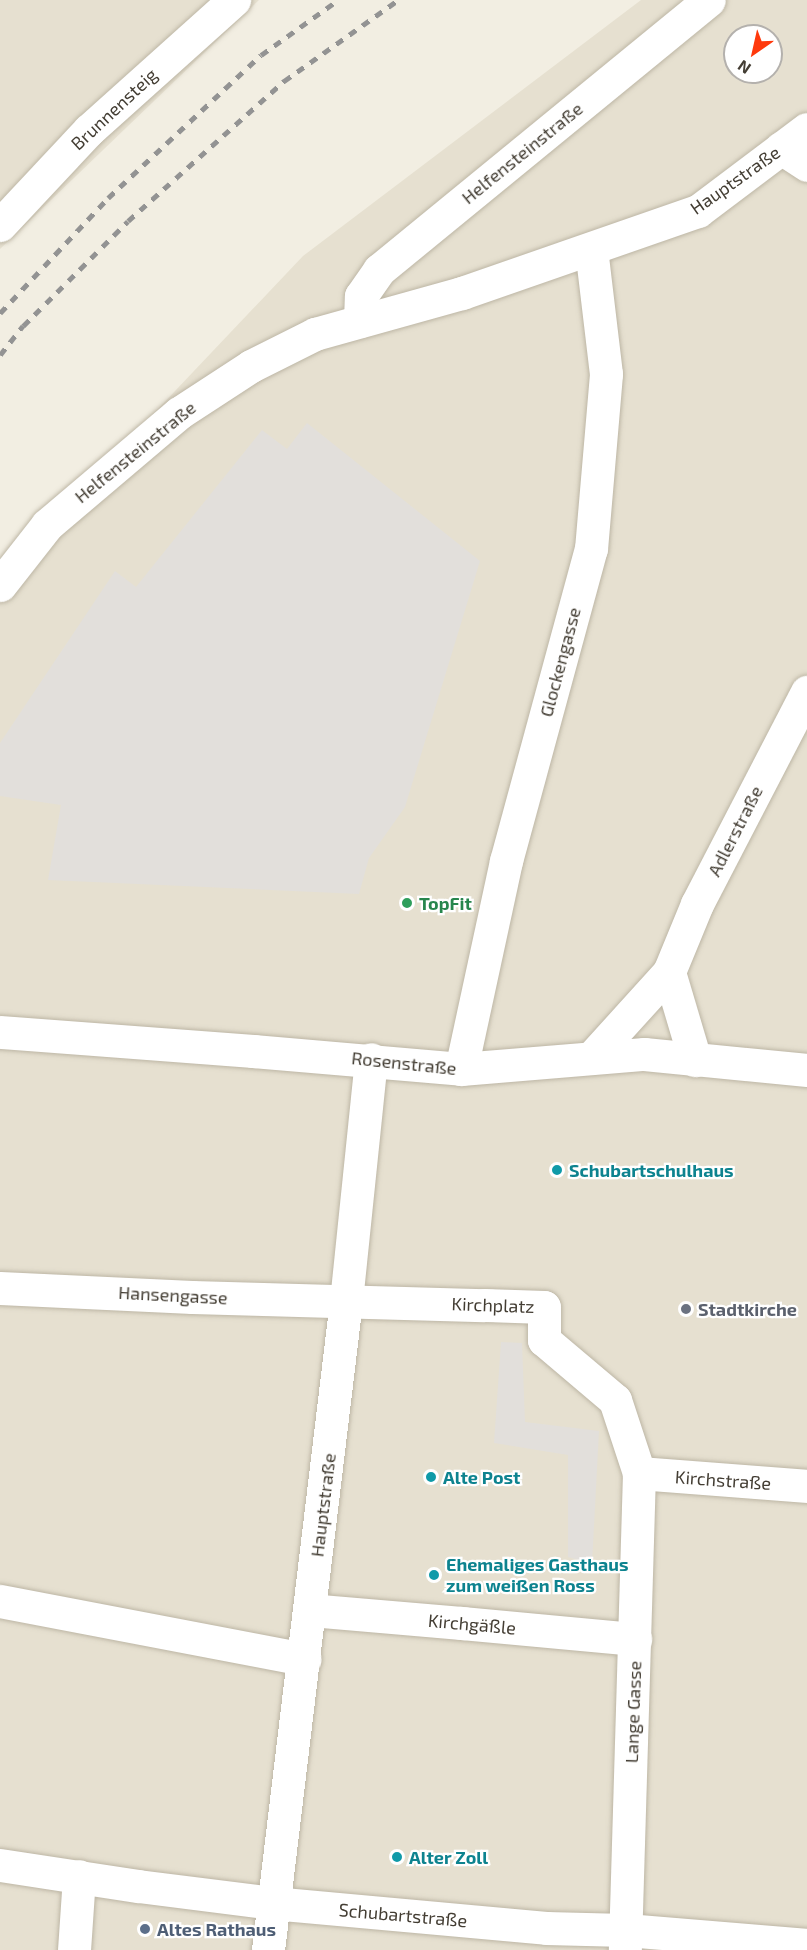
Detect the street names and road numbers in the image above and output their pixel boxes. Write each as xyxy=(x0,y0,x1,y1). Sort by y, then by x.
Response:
street label: Brunnensteig xyxy=(66,64,162,154)
street label: Helfensteinstraße xyxy=(457,98,587,208)
street label: Hauptstraße xyxy=(686,141,784,219)
street label: Helfensteinstraße xyxy=(70,397,200,507)
street label: Glockengasse xyxy=(535,605,585,719)
street label: Adlerstraße xyxy=(703,782,767,880)
street label: Rosenstraße xyxy=(350,1047,458,1079)
street label: Hansengasse xyxy=(118,1281,228,1309)
street label: Kirchplatz xyxy=(451,1293,535,1317)
street label: Hauptstraße xyxy=(306,1452,340,1558)
street label: Kirchstraße xyxy=(674,1466,772,1494)
street label: Kirchgäßle xyxy=(427,1609,517,1639)
street label: Lange Gasse xyxy=(620,1660,646,1764)
street label: Schubartstraße xyxy=(338,1899,468,1931)

